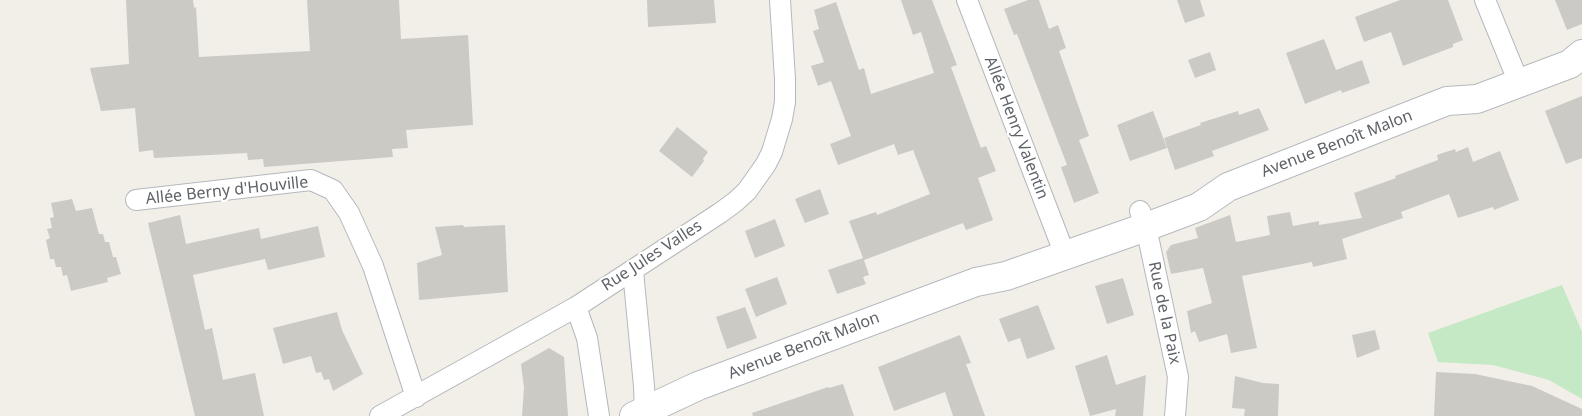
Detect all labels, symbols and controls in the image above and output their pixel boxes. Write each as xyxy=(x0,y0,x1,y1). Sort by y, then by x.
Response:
street label: Allée Henry Valentin xyxy=(980,54,1052,202)
street label: Avenue Benoît Malon xyxy=(1259,106,1415,182)
street label: Allée Berny d'Houville xyxy=(145,173,309,209)
street label: Rue Jules Valles xyxy=(598,217,706,295)
street label: Rue de la Paix xyxy=(1144,260,1184,366)
street label: Avenue Benoît Malon xyxy=(726,308,882,384)

